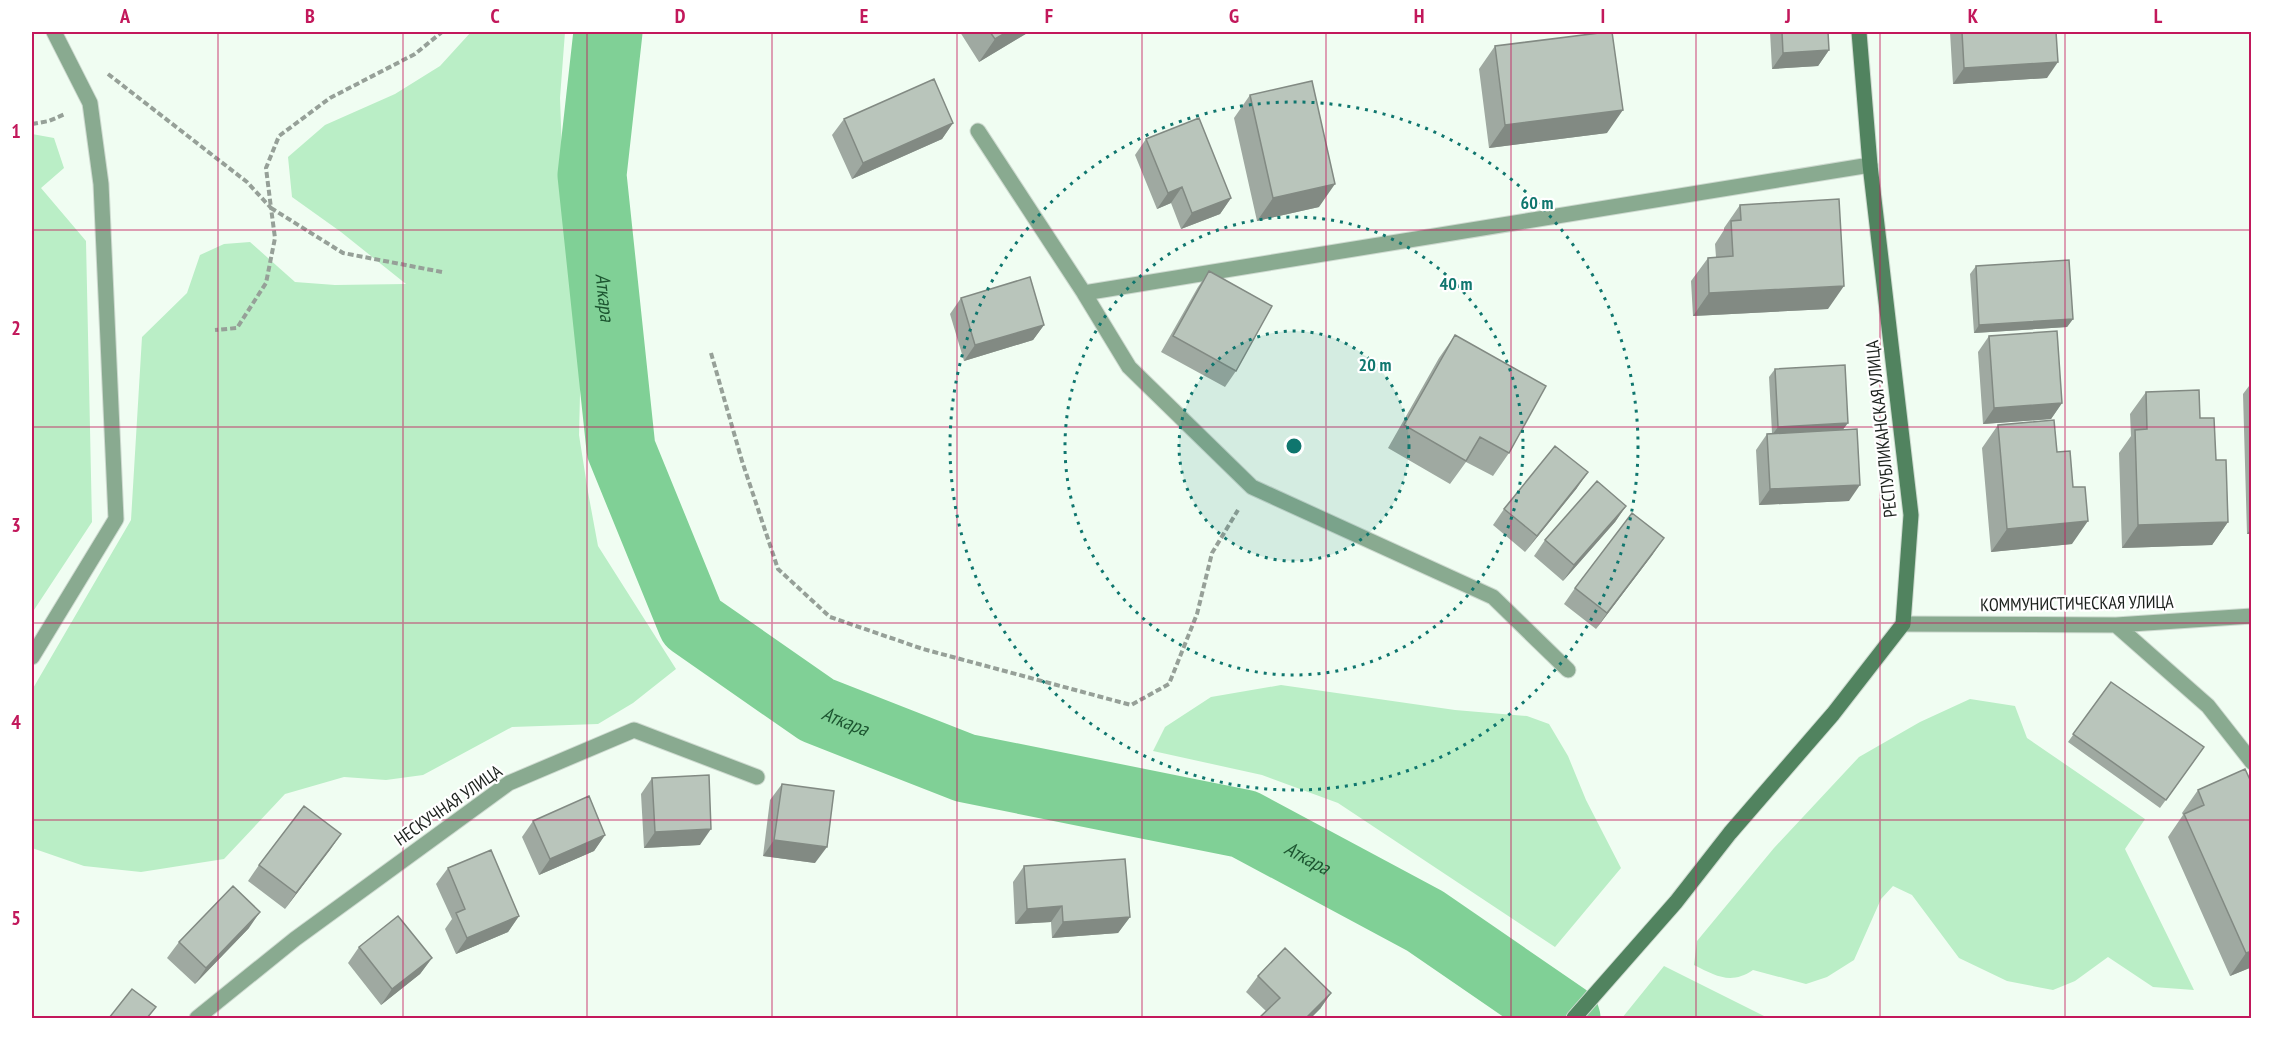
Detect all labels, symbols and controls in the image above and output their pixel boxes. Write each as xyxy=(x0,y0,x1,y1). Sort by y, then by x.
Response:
text: A xyxy=(119,3,131,29)
text: B xyxy=(305,3,315,29)
text: C xyxy=(490,3,500,29)
text: D xyxy=(675,3,686,29)
text: E xyxy=(860,3,868,29)
text: F xyxy=(1045,3,1053,29)
text: G xyxy=(1229,3,1239,29)
text: H xyxy=(1414,3,1424,29)
text: I xyxy=(1601,3,1605,29)
text: J xyxy=(1784,3,1791,29)
text: K xyxy=(1968,3,1979,29)
text: L xyxy=(2154,3,2163,29)
text: 1 xyxy=(11,118,21,144)
text: 60 m xyxy=(1521,191,1553,214)
water label: Аткара xyxy=(590,272,621,324)
text: 40 m xyxy=(1440,272,1472,295)
text: 2 xyxy=(11,315,21,341)
street label: РЕСПУБЛИКАНСКАЯ УЛИЦА xyxy=(1860,339,1902,519)
text: 20 m xyxy=(1359,353,1391,376)
centre of rings xyxy=(1284,436,1304,456)
text: 3 xyxy=(11,512,21,538)
street label: КОММУНИСТИЧЕСКАЯ УЛИЦА xyxy=(1980,590,2174,616)
water label: Аткара xyxy=(818,700,873,742)
text: 4 xyxy=(11,709,21,735)
street label: НЕСКУЧНАЯ УЛИЦА xyxy=(390,759,507,851)
water label: Аткара xyxy=(1280,835,1335,881)
text: 5 xyxy=(11,905,21,931)

